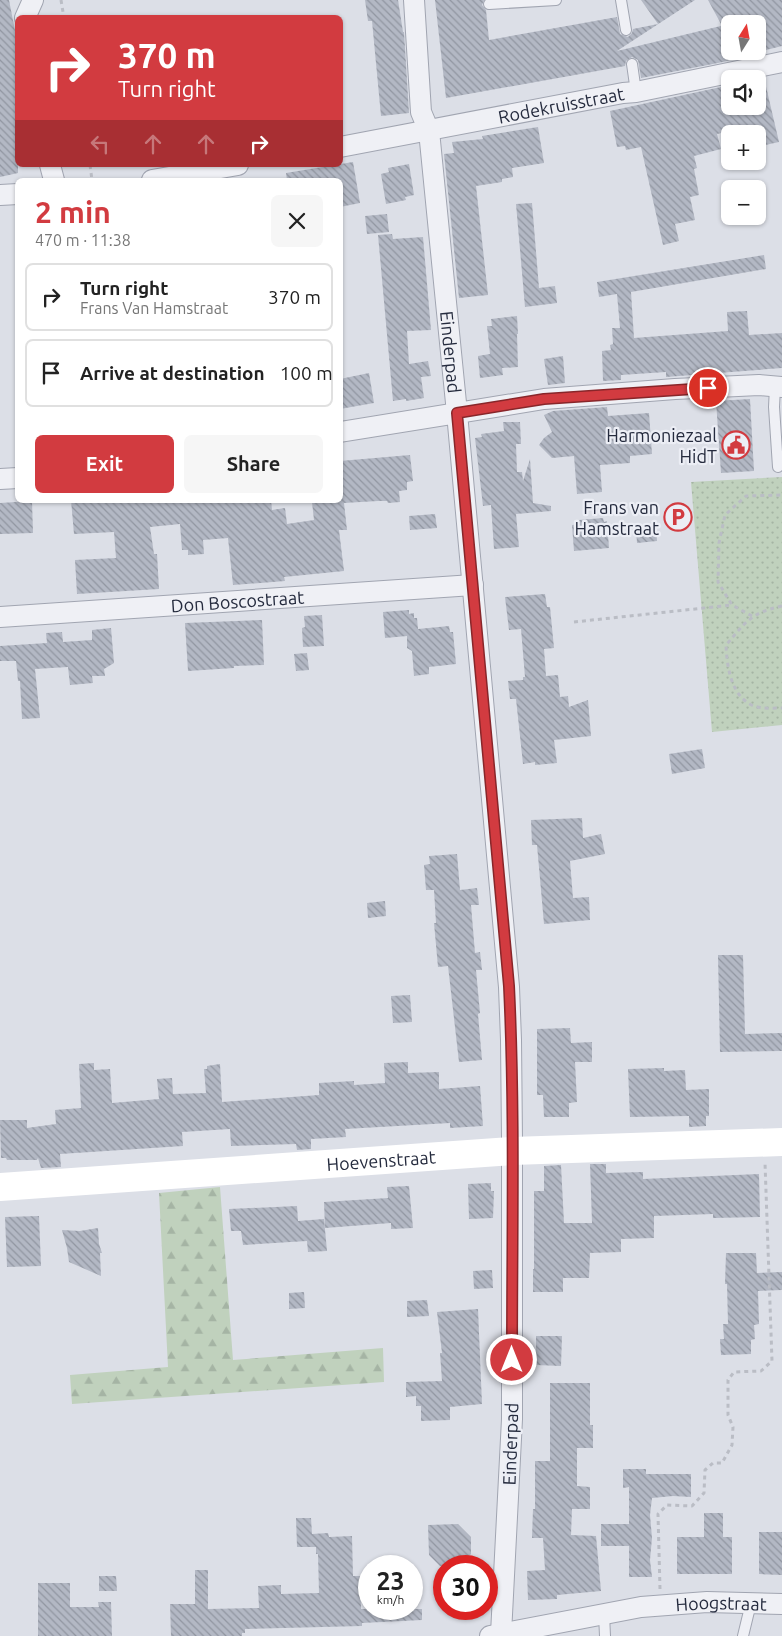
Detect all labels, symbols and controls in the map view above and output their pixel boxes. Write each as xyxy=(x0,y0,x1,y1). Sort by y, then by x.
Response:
north arrow xyxy=(721,15,766,60)
map controls xyxy=(721,15,766,225)
icon: right xyxy=(35,35,100,100)
text: 370 m xyxy=(118,35,216,75)
button: sound xyxy=(721,70,766,115)
text: Turn right xyxy=(118,76,216,101)
street label: Rodekruisstraat xyxy=(496,83,626,127)
button: + xyxy=(721,125,766,170)
icon: left xyxy=(86,130,114,158)
icon: ahead xyxy=(139,130,167,158)
icon: ahead xyxy=(192,130,220,158)
icon: right xyxy=(245,130,273,158)
button: − xyxy=(721,180,766,225)
text: 2 min xyxy=(35,195,111,229)
button: close xyxy=(271,195,323,247)
text: 470 m · 11:38 xyxy=(35,231,131,249)
text: Turn right xyxy=(80,277,168,299)
icon: right xyxy=(37,283,65,311)
text: 370 m xyxy=(268,286,321,308)
text: Frans Van Hamstraat xyxy=(80,299,228,317)
street label: Einderpad xyxy=(437,310,465,394)
icon: arrive xyxy=(37,359,65,387)
text: Arrive at destination xyxy=(80,362,265,384)
text: 100 m xyxy=(280,362,333,384)
pin xyxy=(687,367,729,409)
icon: arrive xyxy=(694,374,722,402)
place label: Harmoniezaal HidT xyxy=(606,425,717,466)
public building icon: Harmoniezaal HidT xyxy=(721,430,751,460)
button: Exit xyxy=(35,435,174,493)
button: Share xyxy=(184,435,323,493)
place label: Frans van Hamstraat xyxy=(574,497,659,538)
parking icon: Frans van Hamstraat xyxy=(663,502,693,532)
street label: Don Boscostraat xyxy=(170,586,305,615)
street label: Hoevenstraat xyxy=(326,1146,436,1174)
position arrow xyxy=(485,1333,537,1385)
street label: Einderpad xyxy=(499,1402,521,1486)
speed limit sign: 30 xyxy=(433,1555,498,1620)
text: 23 xyxy=(376,1567,405,1595)
street label: Hoogstraat xyxy=(675,1592,767,1614)
text: km/h xyxy=(377,1593,404,1606)

